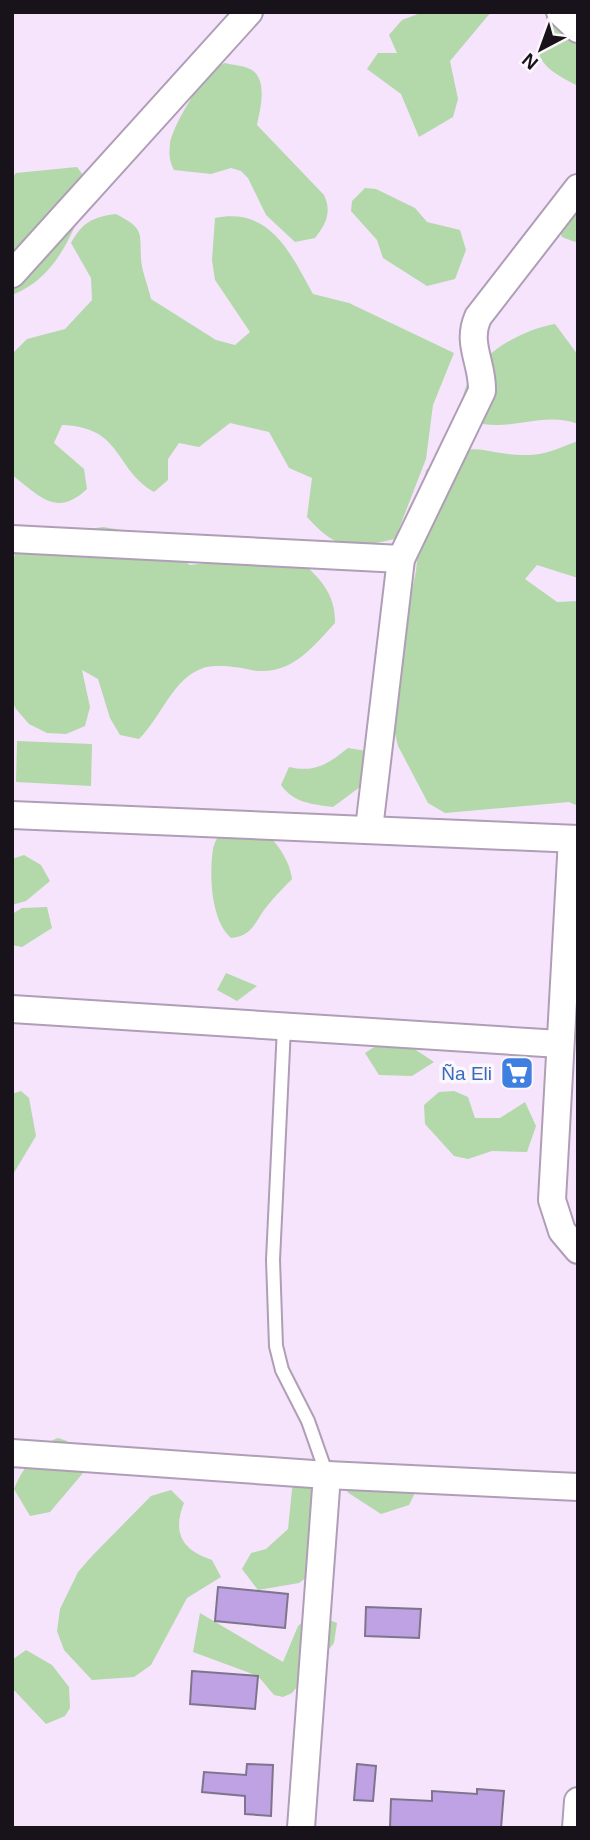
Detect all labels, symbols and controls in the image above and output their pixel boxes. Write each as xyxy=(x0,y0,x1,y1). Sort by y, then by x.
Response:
north arrow xyxy=(506,14,576,84)
text: N xyxy=(518,49,542,74)
supermarket icon: Ña Eli xyxy=(498,1054,536,1092)
place label: Ña Eli xyxy=(441,1063,492,1084)

